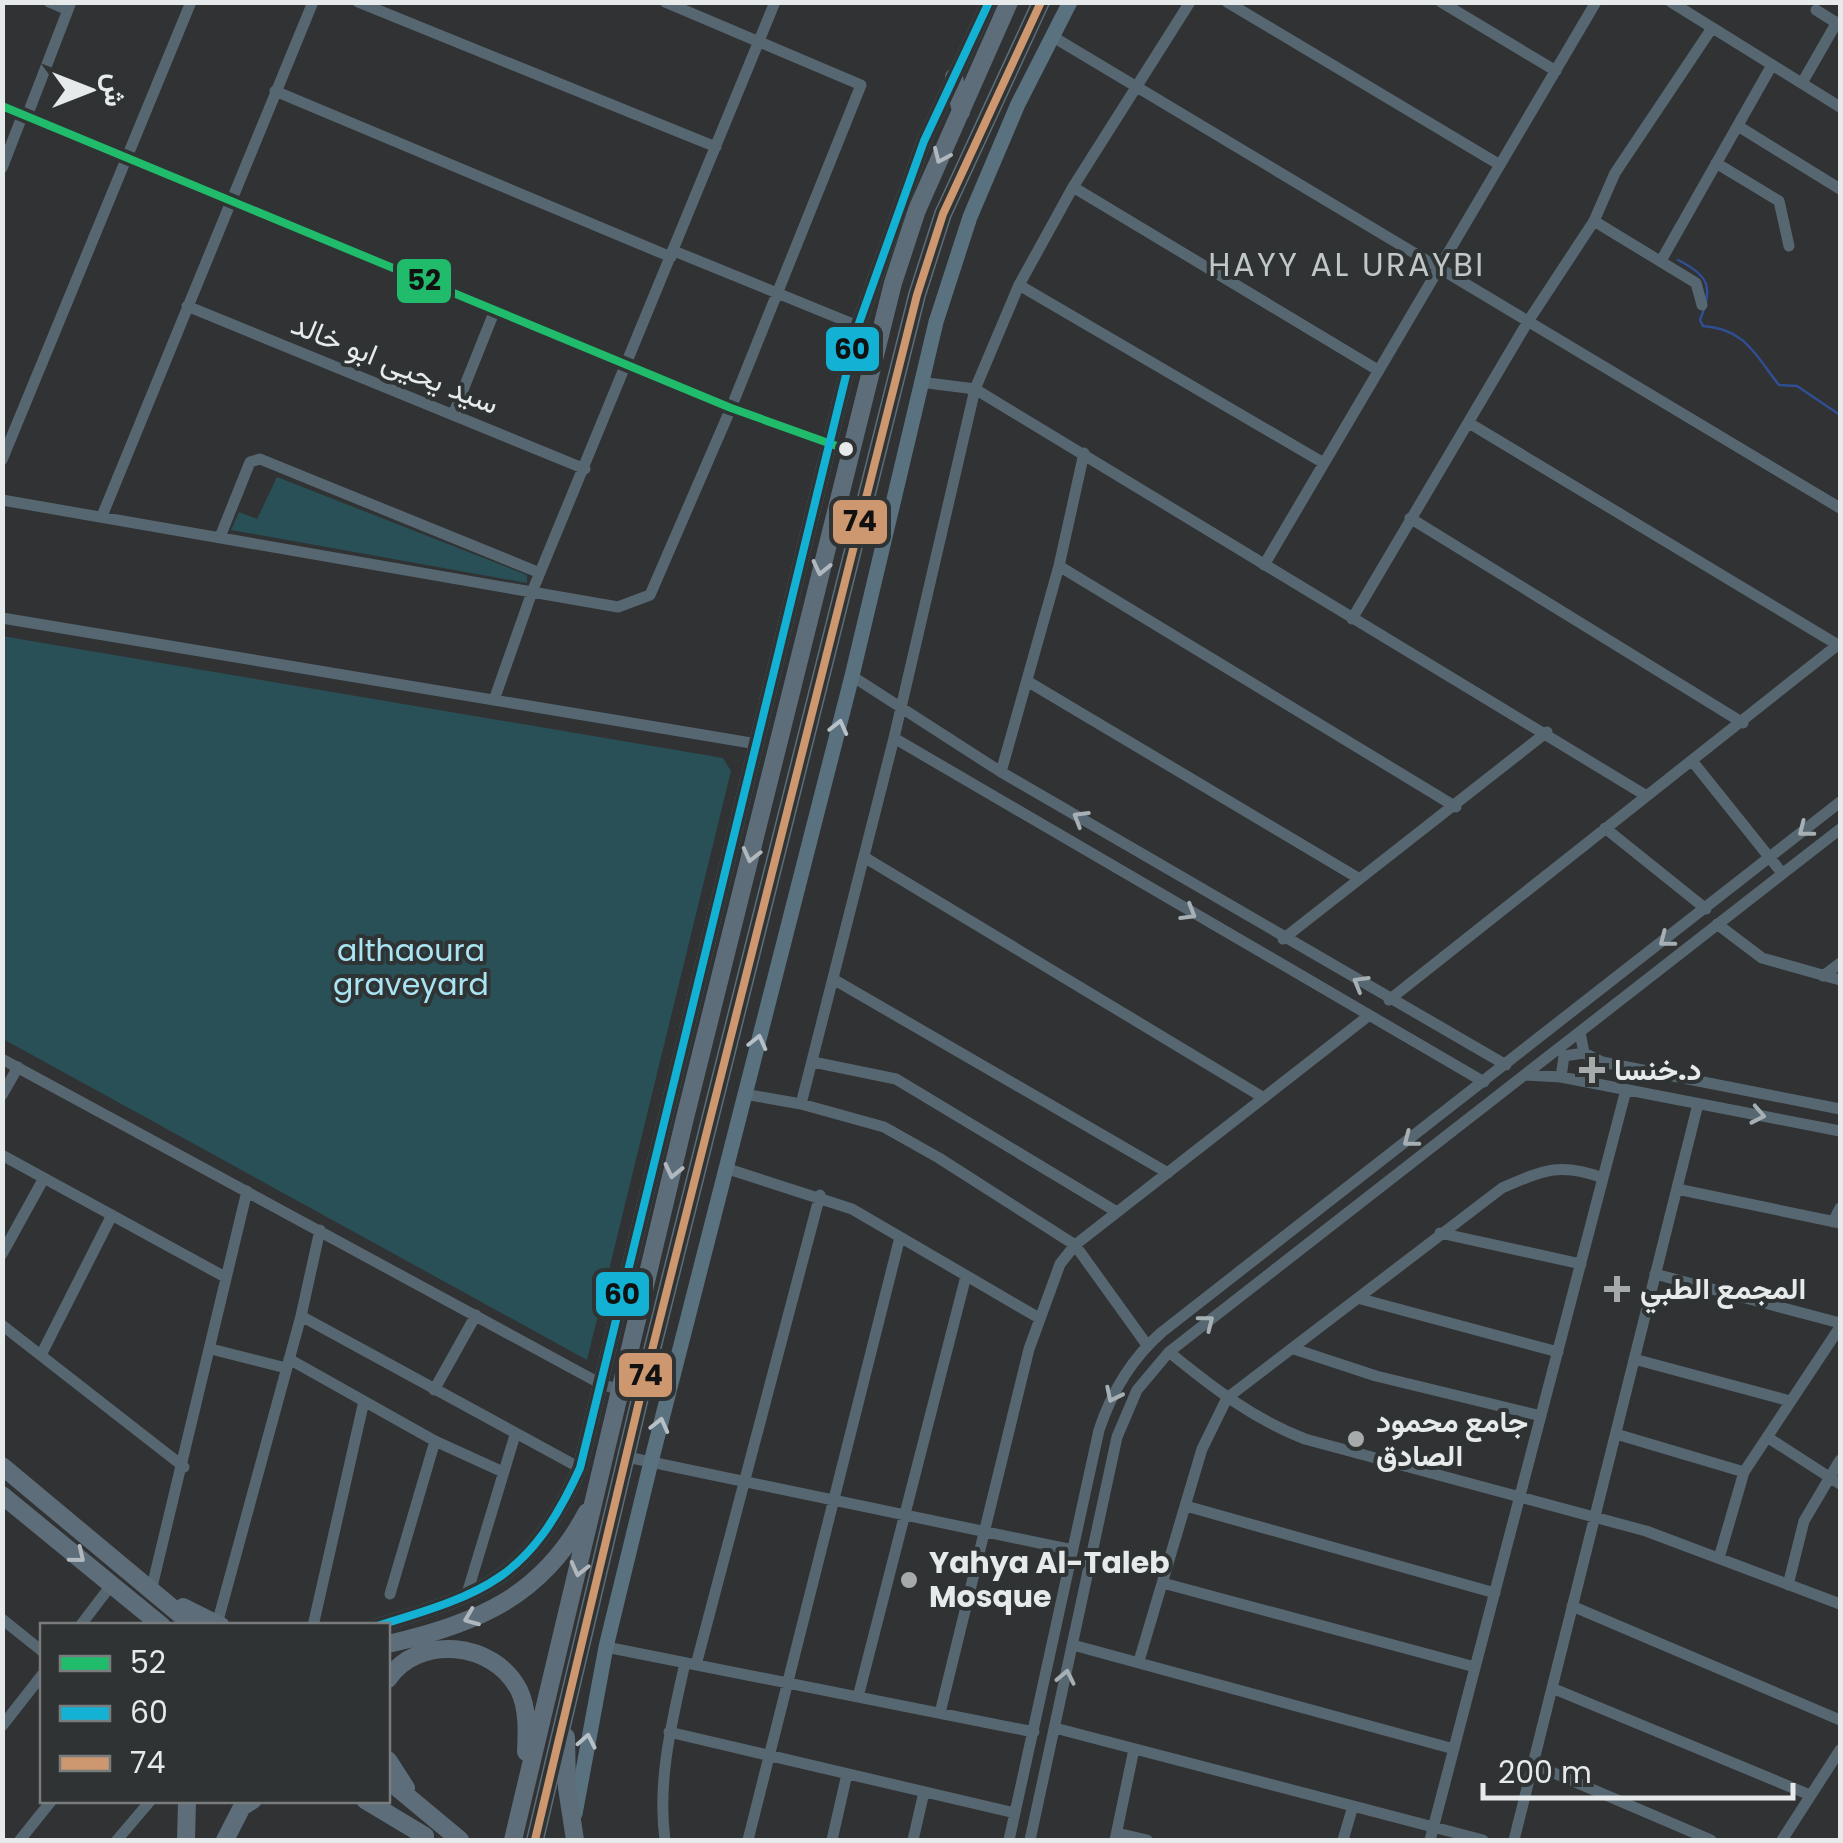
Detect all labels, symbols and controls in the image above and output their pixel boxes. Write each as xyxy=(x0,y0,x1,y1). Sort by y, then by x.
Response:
north arrow xyxy=(40,40,140,140)
text: ش xyxy=(95,73,134,107)
one-way arrow xyxy=(934,146,954,164)
district label: HAYY AL URAYBI xyxy=(1208,242,1486,287)
line badge: 52 xyxy=(395,257,453,305)
text: 52 xyxy=(407,261,441,300)
street label: سيد يحيى ابو خالد xyxy=(285,302,505,425)
line badge: 60 xyxy=(824,325,881,373)
text: 60 xyxy=(834,330,870,369)
unlabelled marker xyxy=(836,439,856,459)
line badge: 74 xyxy=(831,498,889,546)
text: 74 xyxy=(843,502,877,541)
one-way arrow xyxy=(812,559,833,576)
one-way arrow xyxy=(827,719,848,736)
one-way arrow xyxy=(1072,811,1090,831)
one-way arrow xyxy=(1798,818,1816,836)
one-way arrow xyxy=(741,846,762,864)
one-way arrow xyxy=(1178,901,1196,920)
one-way arrow xyxy=(1660,928,1678,946)
park label: althaoura graveyard xyxy=(333,929,489,1006)
one-way arrow xyxy=(1353,976,1371,995)
one-way arrow xyxy=(746,1034,767,1051)
place label: د.خنسا xyxy=(1614,1048,1702,1091)
marker: د.خنسا xyxy=(1579,1057,1605,1083)
one-way arrow xyxy=(1750,1104,1767,1125)
one-way arrow xyxy=(1403,1128,1421,1146)
one-way arrow xyxy=(664,1162,685,1179)
place label: المجمع الطبي xyxy=(1640,1267,1806,1314)
line badge: 60 xyxy=(594,1270,651,1318)
text: 60 xyxy=(604,1275,640,1314)
marker: المجمع الطبي xyxy=(1604,1276,1630,1302)
one-way arrow xyxy=(1196,1316,1214,1334)
line badge: 74 xyxy=(617,1351,674,1399)
text: 74 xyxy=(629,1356,663,1395)
one-way arrow xyxy=(1105,1385,1125,1403)
place label: جامع محمود الصادق xyxy=(1376,1400,1528,1477)
one-way arrow xyxy=(648,1417,669,1434)
marker: جامع محمود الصادق xyxy=(1345,1428,1367,1450)
place label: Yahya Al-Taleb Mosque xyxy=(929,1541,1170,1618)
one-way arrow xyxy=(67,1544,85,1562)
one-way arrow xyxy=(570,1560,591,1577)
marker: Yahya Al-Taleb Mosque xyxy=(898,1569,920,1591)
one-way arrow xyxy=(463,1607,481,1627)
legend xyxy=(40,1623,390,1803)
text: 52 xyxy=(130,1641,166,1684)
one-way arrow xyxy=(1054,1669,1075,1686)
text: 60 xyxy=(130,1691,168,1734)
one-way arrow xyxy=(576,1733,597,1749)
scale bar xyxy=(1483,1738,1793,1800)
text: 74 xyxy=(130,1741,165,1784)
text: 200 m xyxy=(1498,1751,1592,1794)

